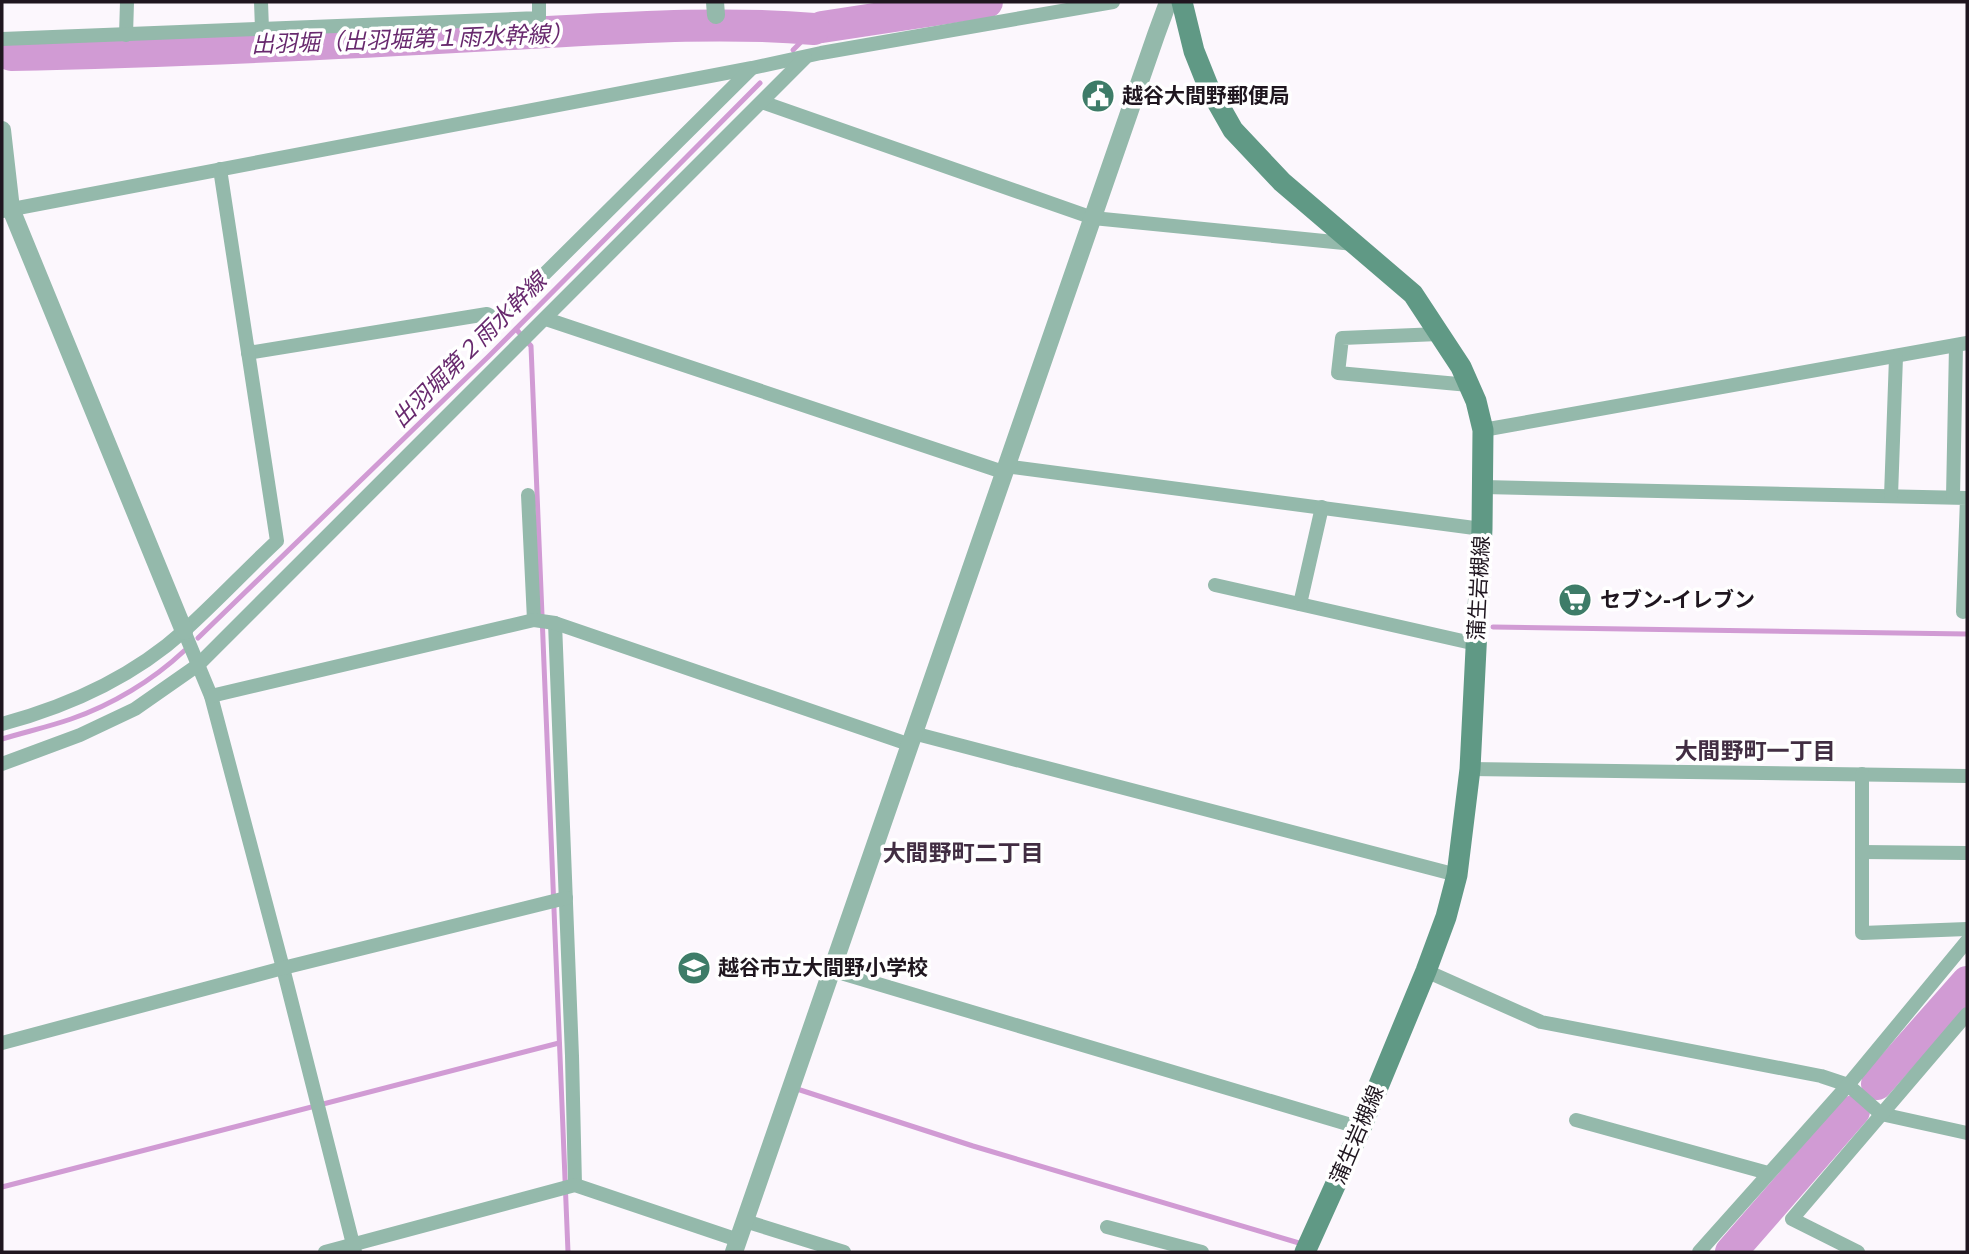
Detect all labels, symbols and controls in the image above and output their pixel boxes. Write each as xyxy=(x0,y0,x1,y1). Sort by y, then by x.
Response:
water label: 出羽堀（出羽堀第１雨水幹線） xyxy=(251,19,573,60)
public building icon: 越谷大間野郵便局 xyxy=(1079,77,1117,115)
place label: 越谷大間野郵便局 xyxy=(1122,83,1290,109)
water label: 出羽堀第２雨水幹線 xyxy=(386,265,555,434)
street label: 蒲生岩槻線 xyxy=(1463,535,1495,641)
supermarket icon: セブン-イレブン xyxy=(1556,581,1594,619)
place label: セブン-イレブン xyxy=(1600,587,1755,613)
district label: 大間野町一丁目 xyxy=(1675,737,1836,766)
district label: 大間野町二丁目 xyxy=(883,839,1044,868)
school or university icon: 越谷市立大間野小学校 xyxy=(675,949,713,987)
place label: 越谷市立大間野小学校 xyxy=(718,955,928,981)
street label: 蒲生岩槻線 xyxy=(1325,1082,1389,1188)

